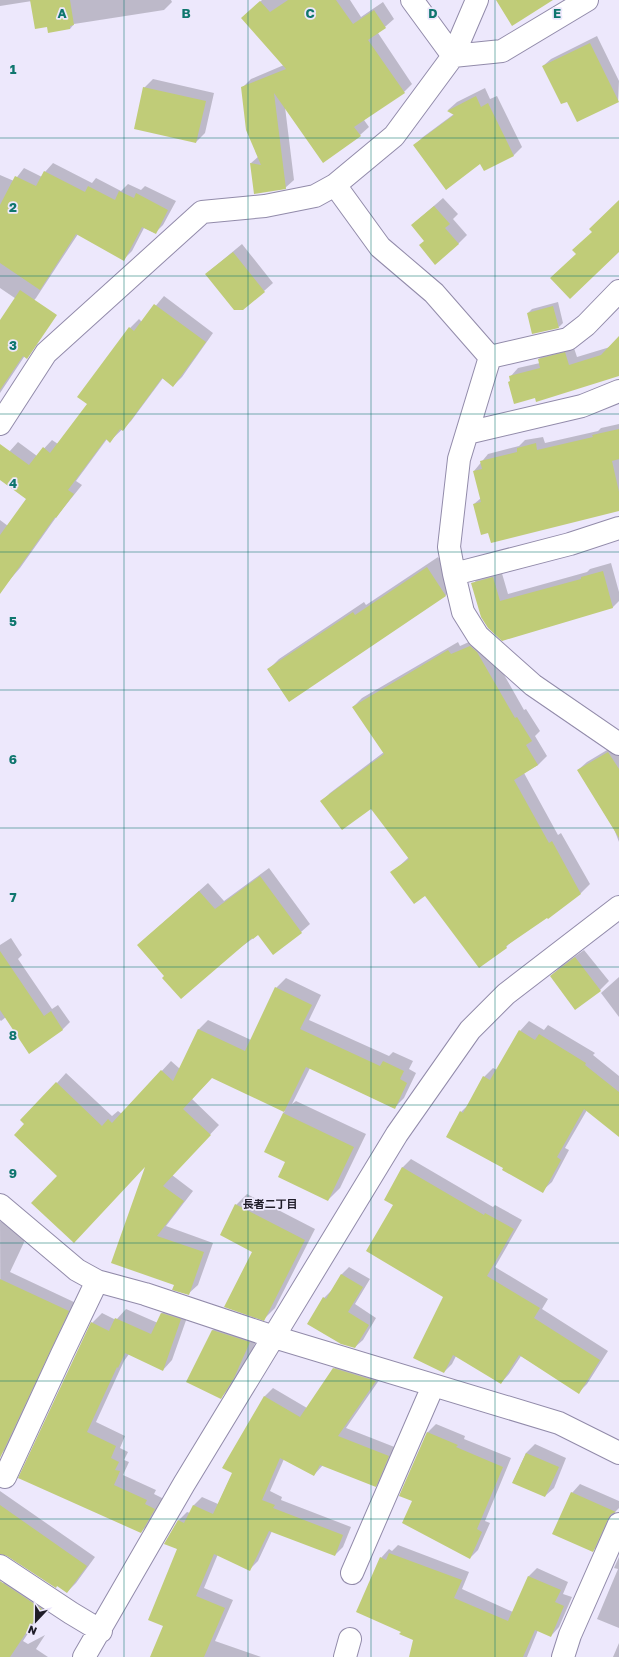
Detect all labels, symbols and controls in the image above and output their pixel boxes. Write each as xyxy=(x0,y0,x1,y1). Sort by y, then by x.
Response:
text: A xyxy=(57,5,67,21)
text: B xyxy=(181,5,191,21)
text: C xyxy=(305,5,315,21)
text: D xyxy=(428,5,438,21)
text: E xyxy=(553,5,561,21)
text: 1 xyxy=(10,61,17,77)
text: 2 xyxy=(9,199,17,215)
text: 3 xyxy=(9,337,17,353)
text: 4 xyxy=(9,475,17,491)
text: 5 xyxy=(9,613,17,629)
text: 6 xyxy=(9,751,17,767)
text: 7 xyxy=(9,889,17,905)
text: 8 xyxy=(9,1027,17,1043)
text: 9 xyxy=(9,1165,17,1181)
district label: 長者二丁目 xyxy=(243,1197,298,1210)
north arrow xyxy=(16,1601,56,1641)
text: N xyxy=(26,1623,38,1638)

